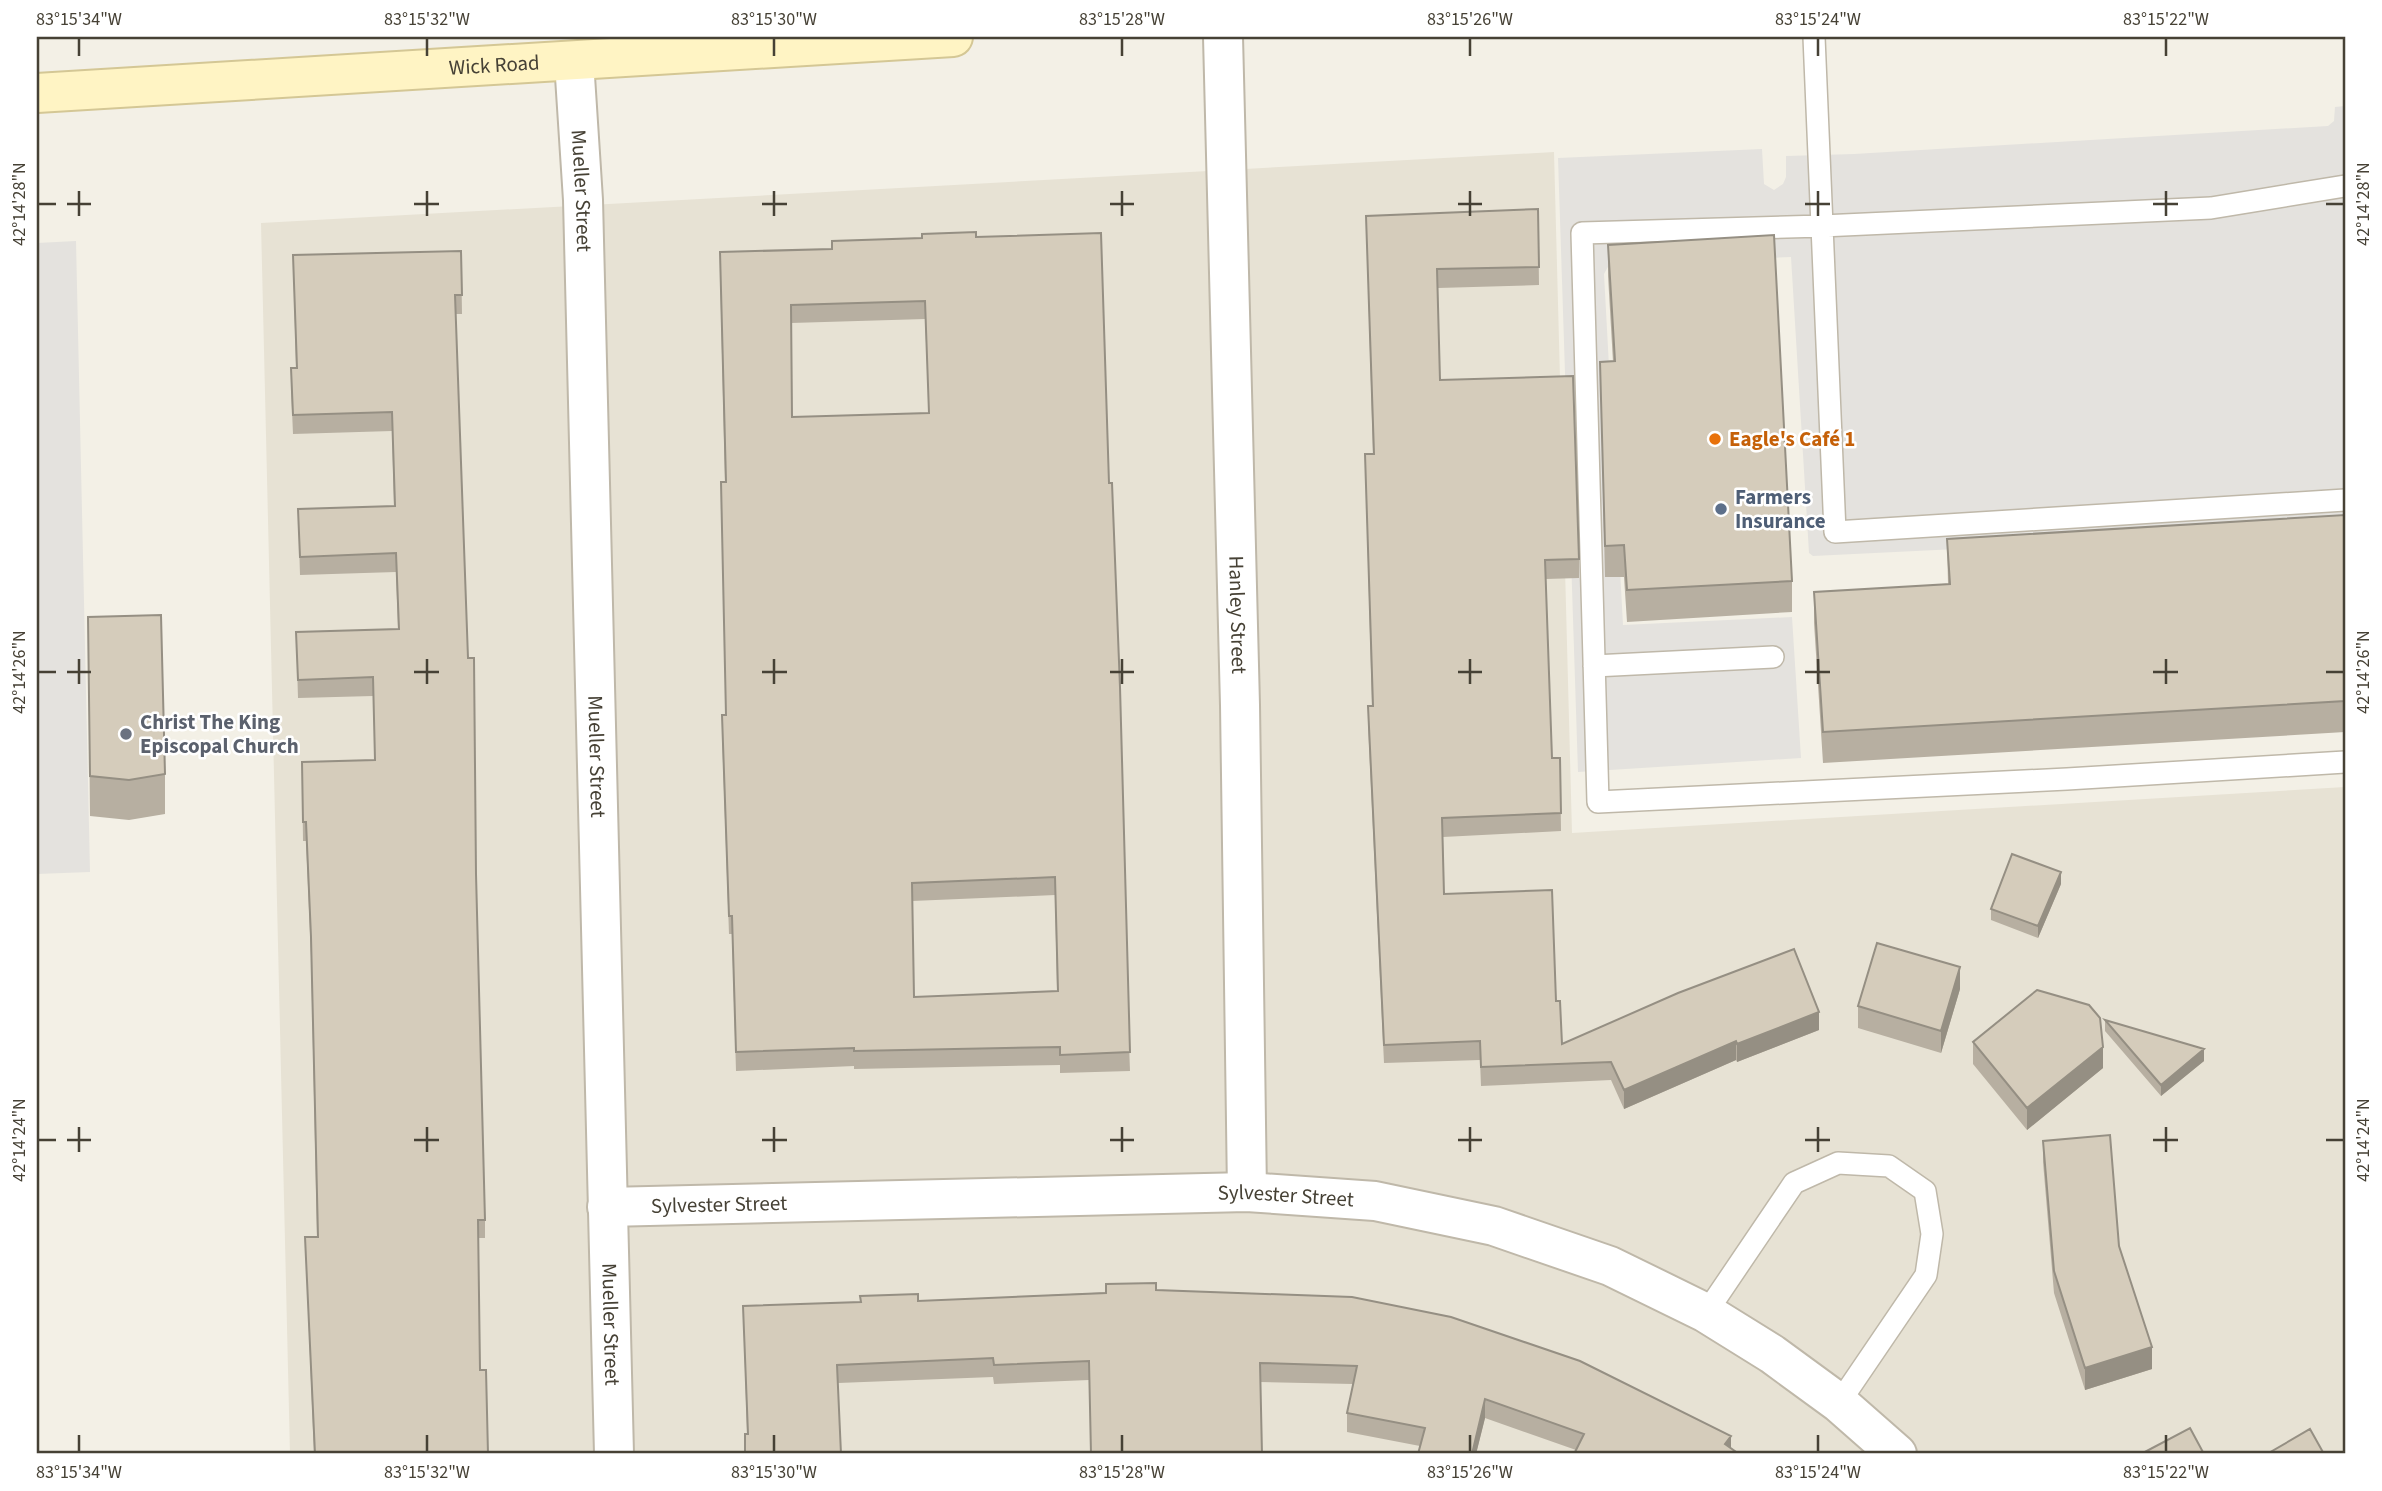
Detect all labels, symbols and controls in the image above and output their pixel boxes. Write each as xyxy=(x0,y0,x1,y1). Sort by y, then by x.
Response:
text: 83°15'34"W xyxy=(36,7,122,32)
text: 83°15'32"W xyxy=(384,7,470,32)
text: 83°15'30"W xyxy=(731,7,817,32)
text: 83°15'28"W xyxy=(1079,7,1165,32)
text: 83°15'26"W xyxy=(1427,7,1513,32)
text: 83°15'24"W xyxy=(1775,7,1861,32)
text: 83°15'22"W xyxy=(2123,7,2209,32)
street label: Wick Road xyxy=(448,47,540,83)
street label: Mueller Street xyxy=(563,129,599,252)
text: 42°14'28"N xyxy=(7,162,32,246)
text: 42°14'28"N xyxy=(2351,162,2376,246)
place label: Eagle's Café 1 xyxy=(1729,424,1855,454)
marker: Eagle's Café 1 xyxy=(1707,431,1723,447)
place label: Farmers Insurance xyxy=(1735,482,1826,536)
marker: Farmers Insurance xyxy=(1713,501,1729,517)
street label: Hanley Street xyxy=(1221,555,1254,674)
text: 42°14'26"N xyxy=(7,630,32,714)
text: 42°14'26"N xyxy=(2351,630,2376,714)
street label: Mueller Street xyxy=(580,695,613,818)
place label: Christ The King Episcopal Church xyxy=(140,707,299,761)
marker: Christ The King Episcopal Church xyxy=(118,726,134,742)
text: 42°14'24"N xyxy=(7,1098,32,1182)
text: 42°14'24"N xyxy=(2351,1098,2376,1182)
street label: Sylvester Street xyxy=(1217,1177,1355,1214)
street label: Sylvester Street xyxy=(650,1188,787,1221)
street label: Mueller Street xyxy=(594,1263,627,1386)
text: 83°15'34"W xyxy=(36,1460,122,1485)
text: 83°15'32"W xyxy=(384,1460,470,1485)
text: 83°15'30"W xyxy=(731,1460,817,1485)
text: 83°15'28"W xyxy=(1079,1460,1165,1485)
text: 83°15'26"W xyxy=(1427,1460,1513,1485)
text: 83°15'24"W xyxy=(1775,1460,1861,1485)
text: 83°15'22"W xyxy=(2123,1460,2209,1485)

